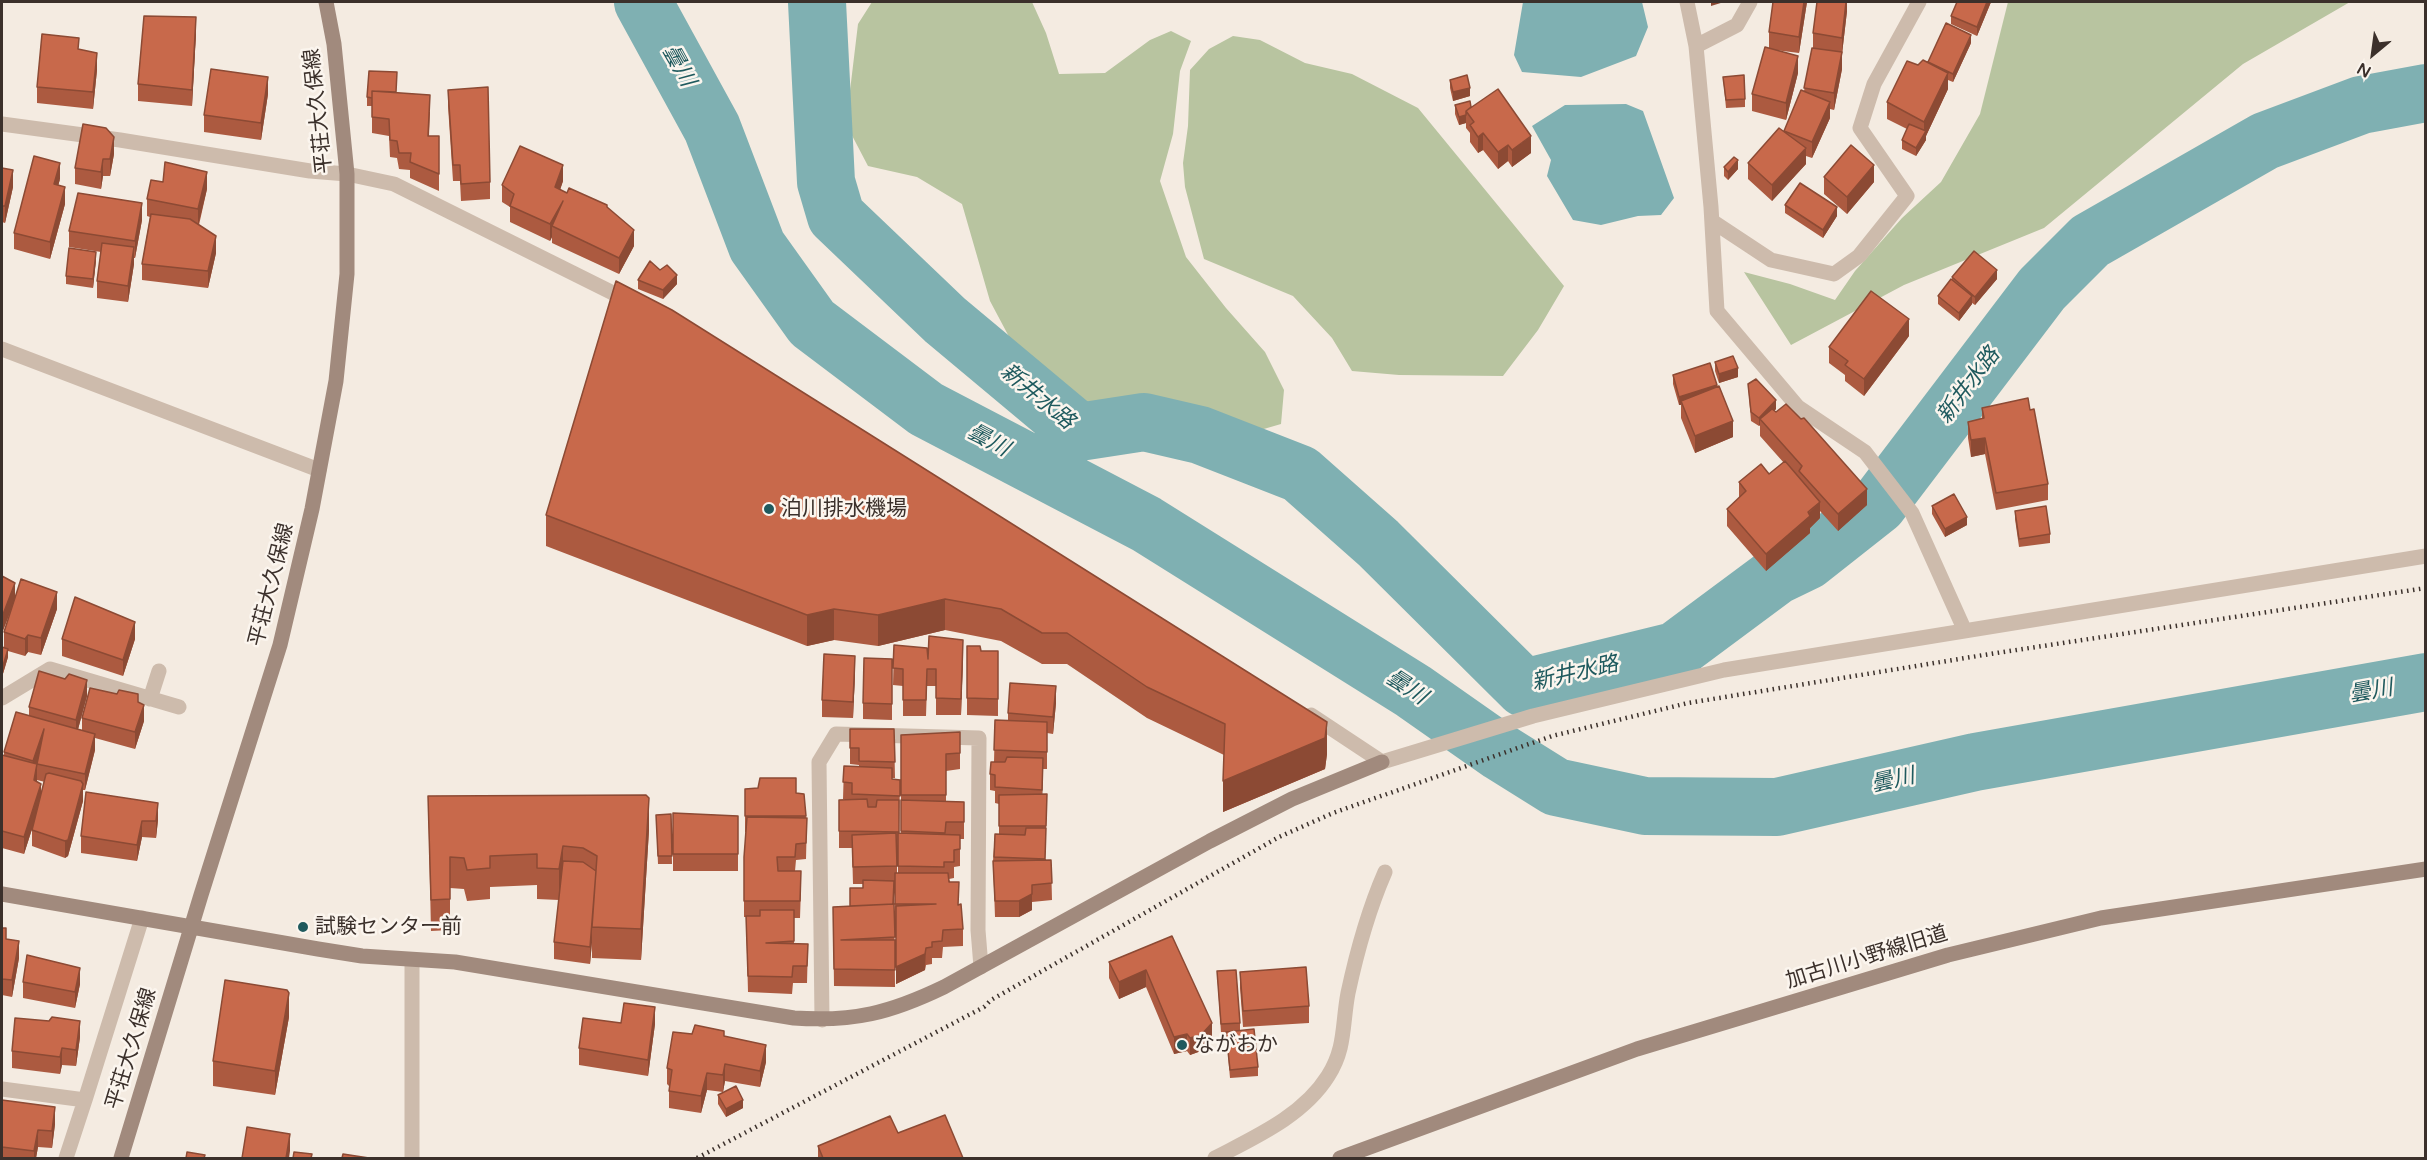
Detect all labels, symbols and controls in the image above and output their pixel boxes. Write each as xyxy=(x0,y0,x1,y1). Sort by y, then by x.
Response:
north arrow xyxy=(2343,24,2403,84)
water label: 曇川 xyxy=(656,40,700,92)
street label: 平荘大久保線 xyxy=(300,47,338,175)
text: N xyxy=(2354,58,2375,82)
water label: 新井水路 xyxy=(1932,343,2006,429)
water label: 新井水路 xyxy=(995,359,1079,435)
water label: 曇川 xyxy=(962,419,1014,463)
place label: 泊川排水機場 xyxy=(781,496,907,522)
marker: 泊川排水機場 xyxy=(762,502,776,516)
street label: 平荘大久保線 xyxy=(245,521,299,649)
water label: 新井水路 xyxy=(1529,651,1621,697)
water label: 曇川 xyxy=(1380,665,1432,711)
water label: 曇川 xyxy=(2347,675,2395,709)
water label: 曇川 xyxy=(1869,763,1917,799)
place label: 試験センター前 xyxy=(315,914,462,940)
marker: 試験センター前 xyxy=(296,920,310,934)
street label: 加古川小野線旧道 xyxy=(1783,921,1951,995)
street label: 平荘大久保線 xyxy=(102,985,162,1113)
place label: ながおか xyxy=(1194,1032,1278,1058)
marker: ながおか xyxy=(1175,1038,1189,1052)

